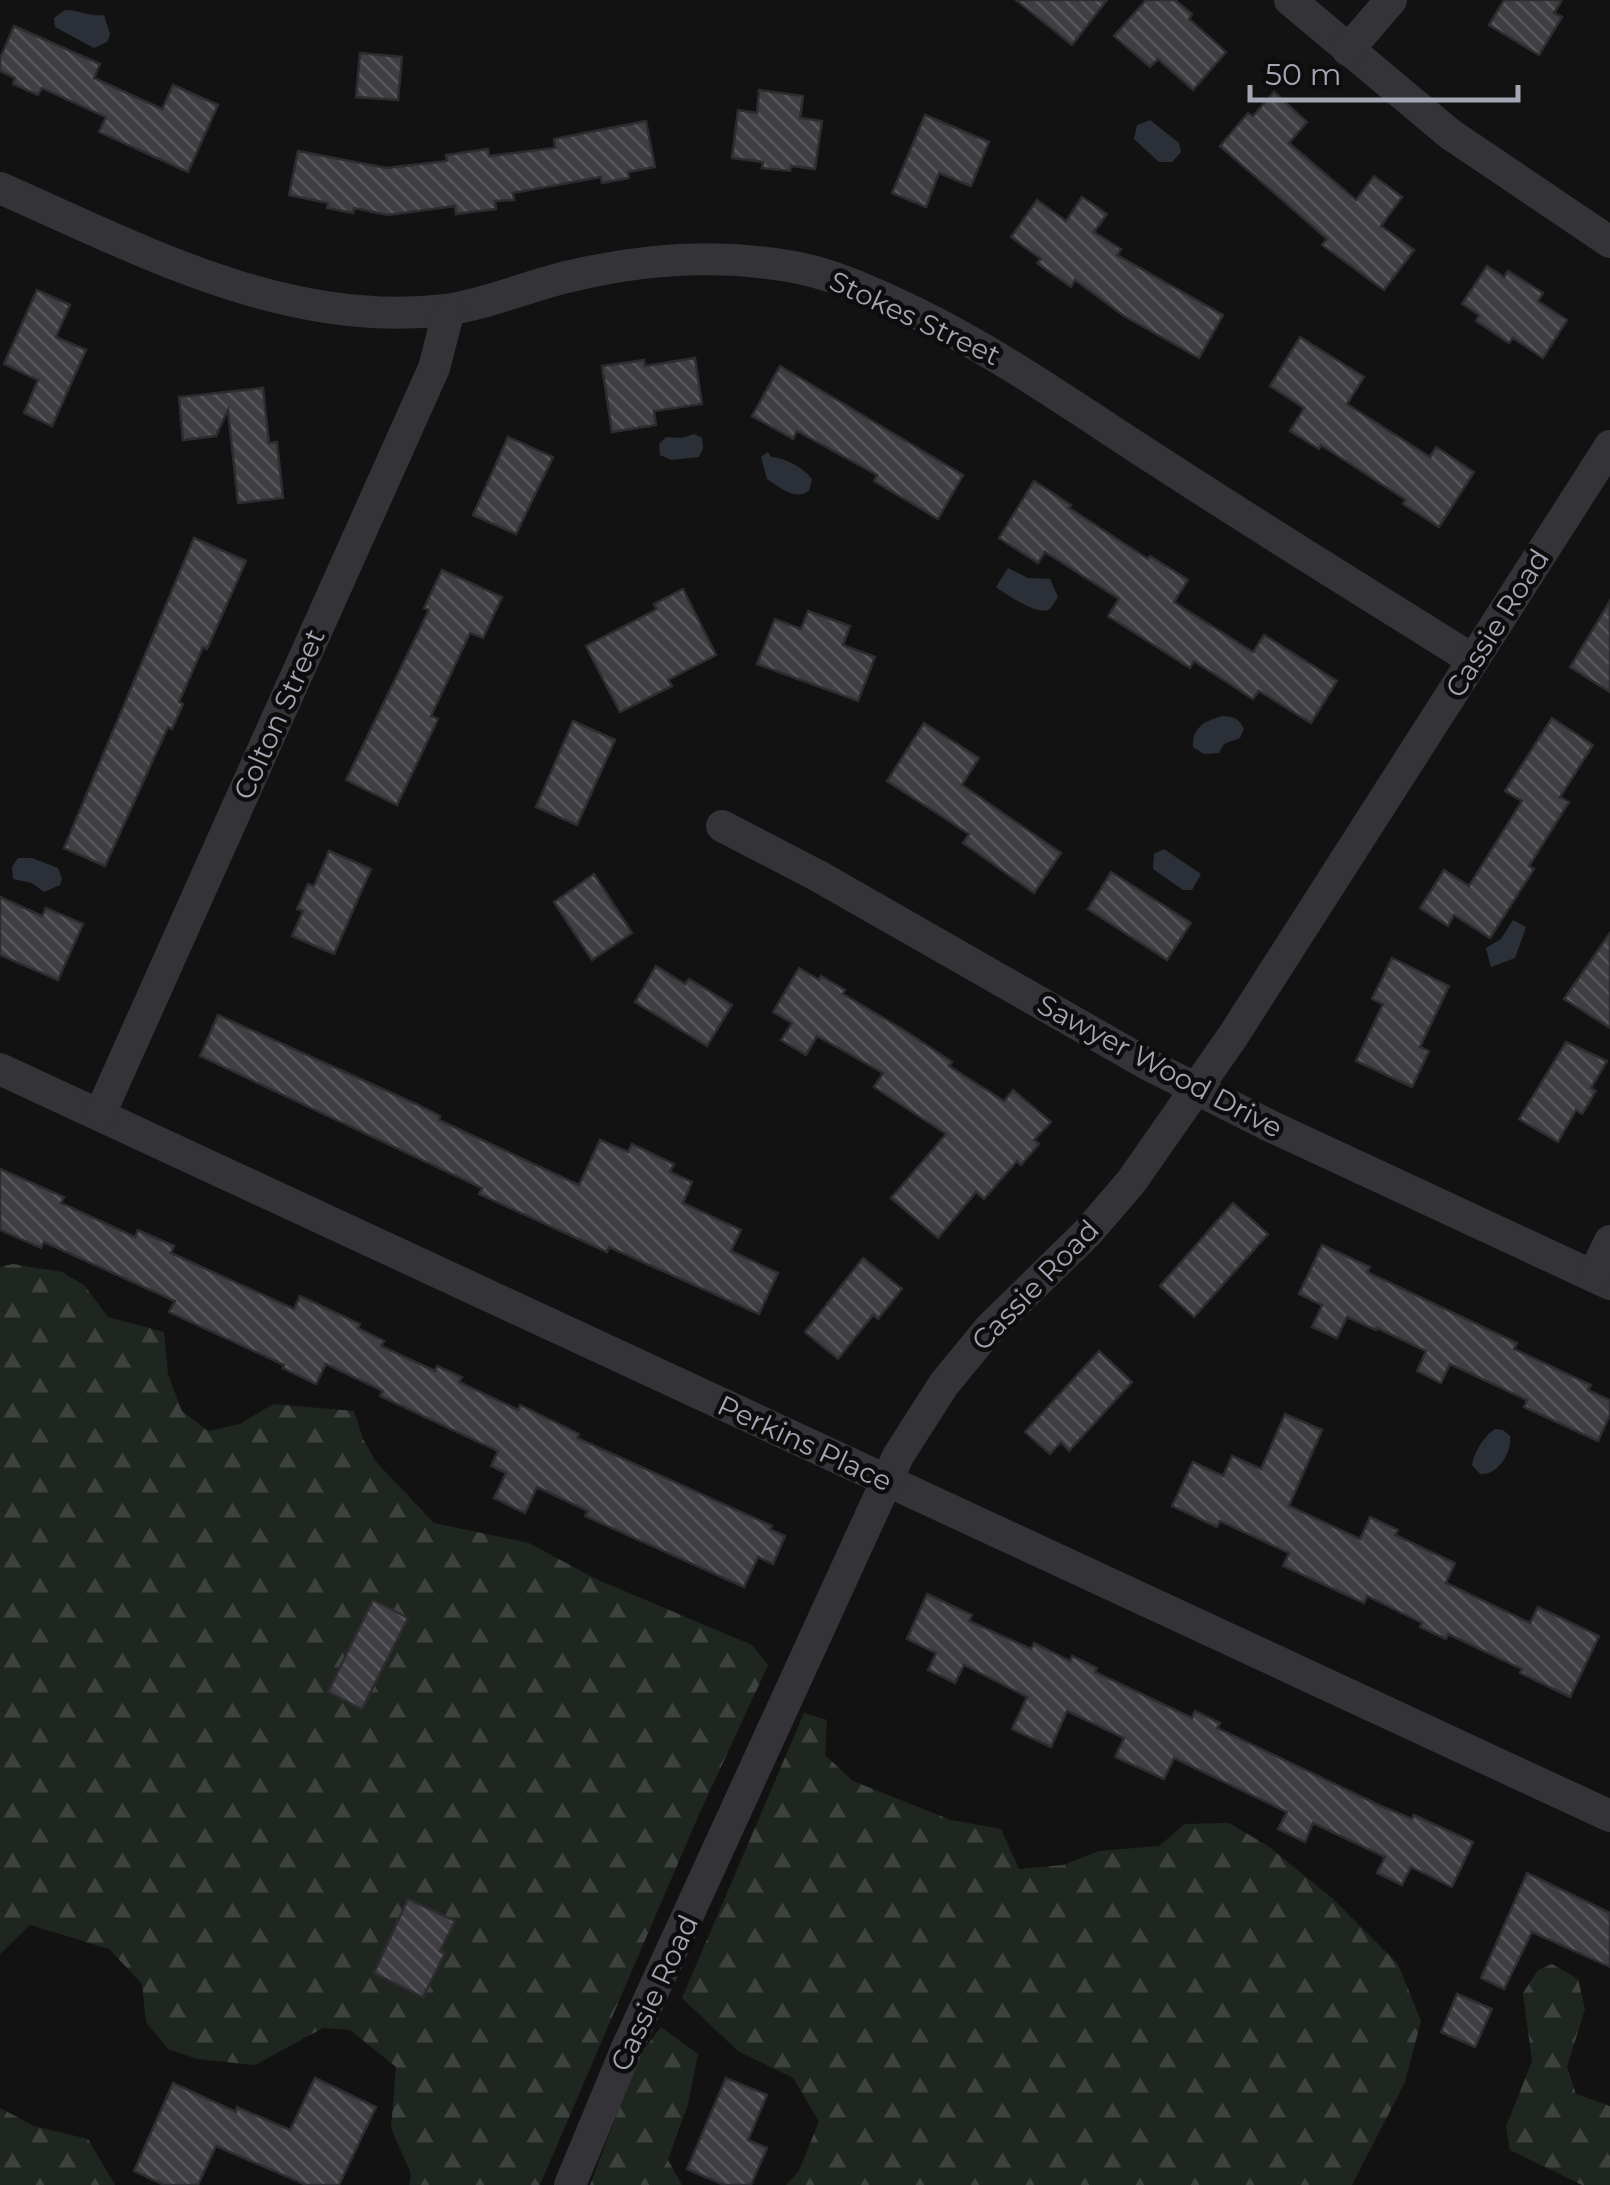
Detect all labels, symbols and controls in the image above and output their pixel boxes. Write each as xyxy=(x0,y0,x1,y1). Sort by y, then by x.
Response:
scale bar xyxy=(1250,40,1518,102)
text: 50 m xyxy=(1265,56,1342,93)
street label: Stokes Street xyxy=(824,264,1006,372)
street label: Cassie Road xyxy=(1438,543,1556,703)
street label: Colton Street xyxy=(226,623,332,805)
street label: Sawyer Wood Drive xyxy=(1032,987,1288,1145)
street label: Cassie Road xyxy=(964,1213,1106,1357)
street label: Perkins Place xyxy=(712,1388,898,1498)
street label: Cassie Road xyxy=(603,1909,705,2077)

